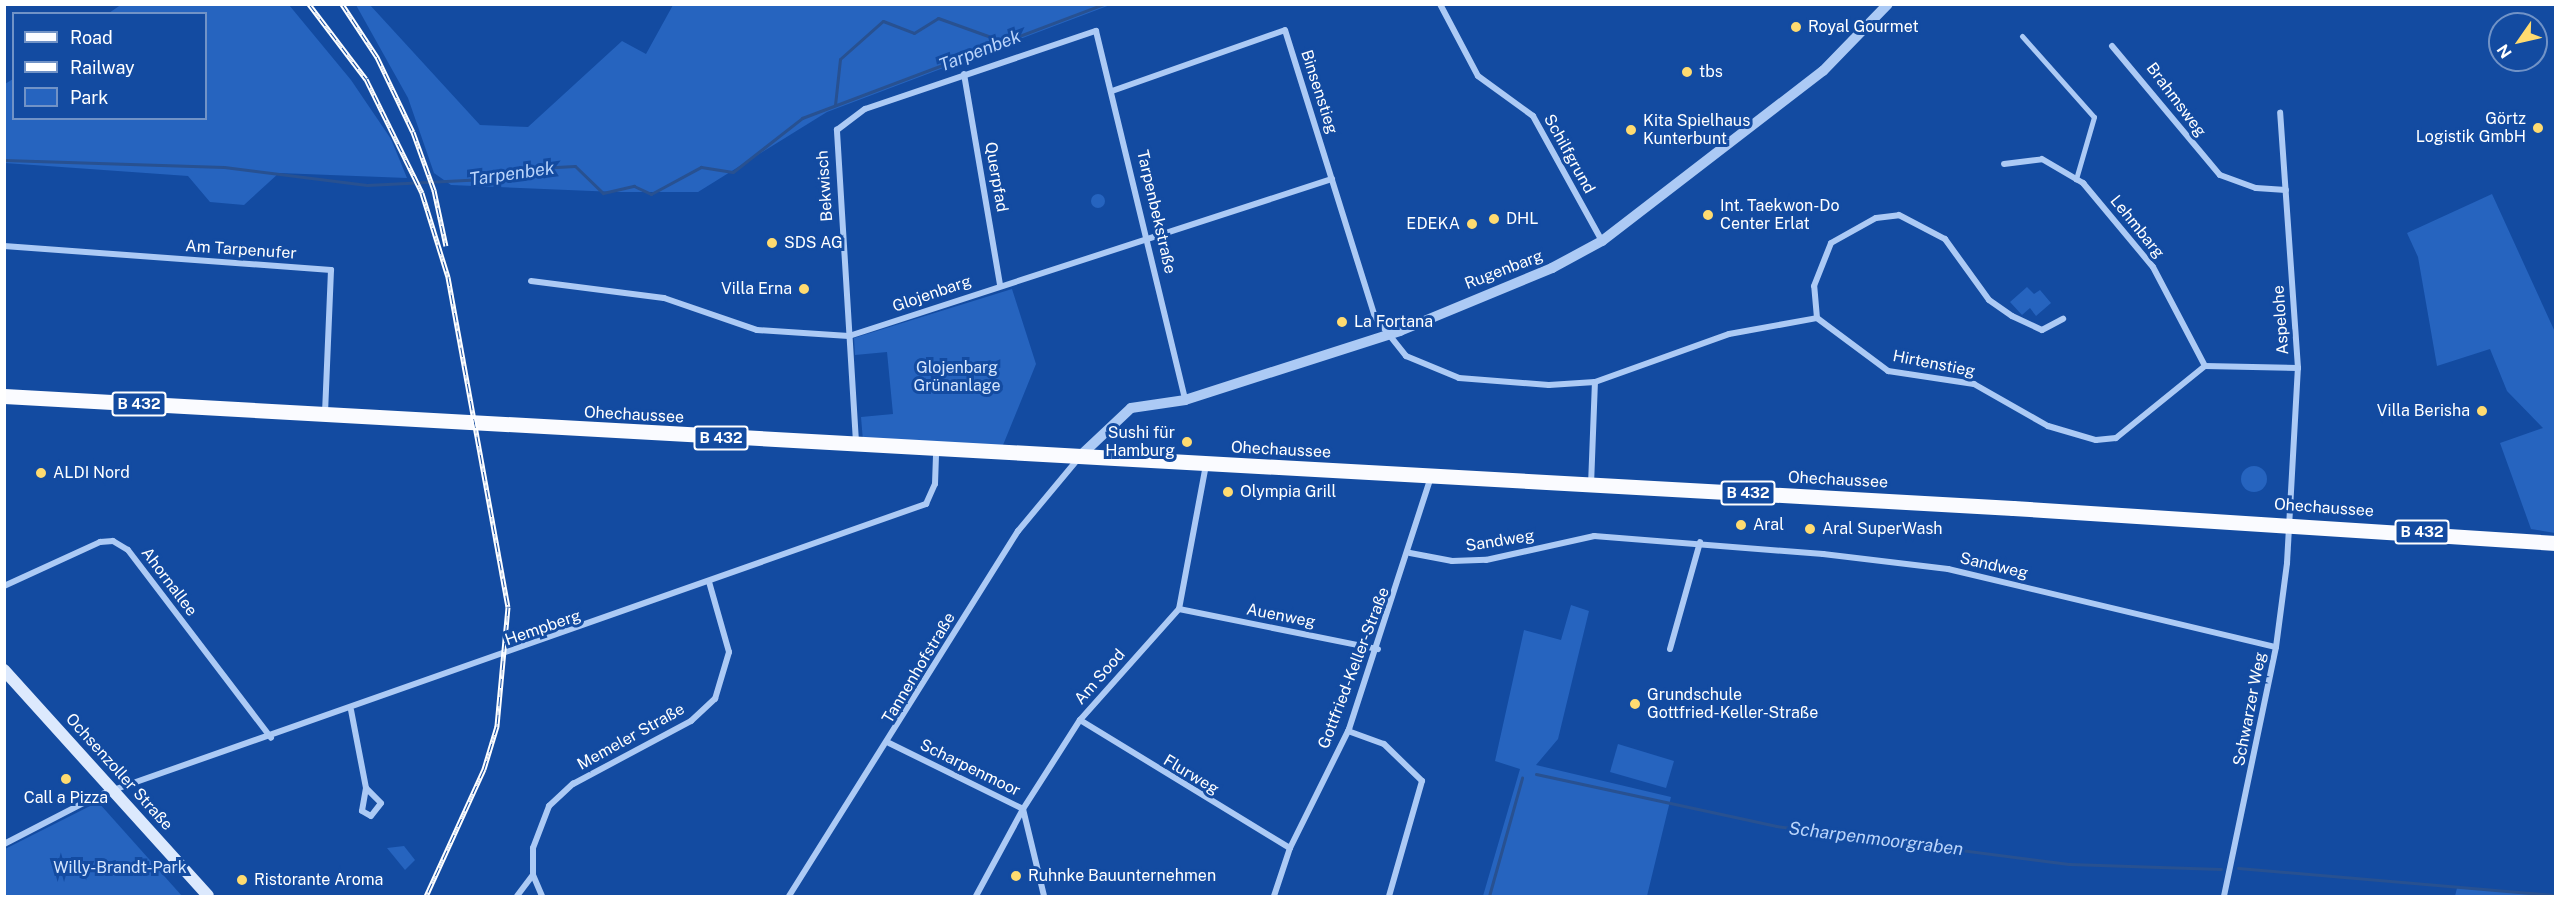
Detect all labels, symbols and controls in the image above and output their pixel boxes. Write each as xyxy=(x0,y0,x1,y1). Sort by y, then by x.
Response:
legend xyxy=(12,12,207,120)
north arrow xyxy=(2488,12,2548,72)
place label: Royal Gourmet xyxy=(1808,17,1919,37)
marker: Royal Gourmet xyxy=(1789,20,1803,34)
water label: Tarpenbek xyxy=(936,26,1024,76)
text: Road xyxy=(70,27,113,48)
text: N xyxy=(2493,41,2516,62)
street label: Binsenstieg xyxy=(1296,48,1342,136)
text: Railway xyxy=(70,57,135,78)
street label: Brahmsweg xyxy=(2142,59,2210,141)
place label: tbs xyxy=(1699,62,1723,82)
marker: tbs xyxy=(1680,65,1694,79)
text: Park xyxy=(70,87,108,108)
place label: Görtz Logistik GmbH xyxy=(2416,109,2526,147)
street label: Schilfgrund xyxy=(1539,111,1599,197)
place label: Kita Spielhaus Kunterbunt xyxy=(1643,111,1750,149)
marker: Görtz Logistik GmbH xyxy=(2531,121,2545,135)
marker: Kita Spielhaus Kunterbunt xyxy=(1624,123,1638,137)
street label: Querpfad xyxy=(980,141,1012,213)
street label: Tarpenbekstraße xyxy=(1132,148,1180,276)
street label: Bekwisch xyxy=(813,150,837,222)
water label: Tarpenbek xyxy=(468,157,556,191)
street label: Lehmbarg xyxy=(2106,192,2168,262)
place label: Int. Taekwon-Do Center Erlat xyxy=(1720,196,1840,234)
marker: Int. Taekwon-Do Center Erlat xyxy=(1701,208,1715,222)
place label: DHL xyxy=(1506,209,1539,229)
marker: DHL xyxy=(1487,212,1501,226)
place label: EDEKA xyxy=(1406,214,1460,234)
marker: EDEKA xyxy=(1465,217,1479,231)
place label: SDS AG xyxy=(784,233,843,253)
marker: SDS AG xyxy=(765,236,779,250)
street label: Am Tarpenufer xyxy=(185,237,297,263)
street label: Rugenbarg xyxy=(1462,246,1546,294)
street label: Glojenbarg xyxy=(890,272,974,316)
place label: Villa Erna xyxy=(721,279,792,299)
marker: Villa Erna xyxy=(797,282,811,296)
street label: Aspelohe xyxy=(2269,285,2293,355)
place label: La Fortana xyxy=(1354,312,1433,332)
marker: La Fortana xyxy=(1335,315,1349,329)
street label: Hirtenstieg xyxy=(1891,347,1977,381)
park label: Glojenbarg Grünanlage xyxy=(913,358,1001,396)
road number: B 432 xyxy=(110,392,168,416)
place label: Villa Berisha xyxy=(2377,401,2470,421)
street label: Ohechaussee xyxy=(583,403,685,427)
marker: Villa Berisha xyxy=(2475,404,2489,418)
place label: Sushi für Hamburg xyxy=(1105,423,1175,461)
road number: B 432 xyxy=(692,426,750,450)
marker: Sushi für Hamburg xyxy=(1180,435,1194,449)
street label: Ohechaussee xyxy=(1230,438,1332,462)
place label: ALDI Nord xyxy=(53,463,130,483)
marker: ALDI Nord xyxy=(34,466,48,480)
street label: Ohechaussee xyxy=(1787,468,1889,492)
road number: B 432 xyxy=(1720,481,1776,505)
place label: Olympia Grill xyxy=(1240,482,1336,502)
marker: Olympia Grill xyxy=(1221,485,1235,499)
street label: Ohechaussee xyxy=(2273,495,2375,521)
place label: Aral xyxy=(1753,515,1784,535)
marker: Aral xyxy=(1734,518,1748,532)
place label: Aral SuperWash xyxy=(1822,519,1943,539)
road number: B 432 xyxy=(2394,520,2450,544)
marker: Aral SuperWash xyxy=(1803,522,1817,536)
street label: Sandweg xyxy=(1464,526,1536,556)
street label: Ahornallee xyxy=(137,544,201,620)
street label: Sandweg xyxy=(1958,549,2030,583)
street label: Gottfried-Keller-Straße xyxy=(1314,585,1394,751)
street label: Auenweg xyxy=(1245,600,1317,632)
street label: Hempberg xyxy=(502,606,584,650)
street label: Tannenhofstraße xyxy=(878,609,960,727)
street label: Am Sood xyxy=(1071,645,1129,709)
street label: Schwarzer Weg xyxy=(2229,650,2271,768)
place label: Grundschule Gottfried-Keller-Straße xyxy=(1647,685,1818,723)
marker: Grundschule Gottfried-Keller-Straße xyxy=(1628,697,1642,711)
street label: Memeler Straße xyxy=(574,700,688,774)
street label: Ochsenzoller Straße xyxy=(61,710,177,834)
street label: Scharpenmoor xyxy=(917,735,1023,801)
street label: Flurweg xyxy=(1160,751,1222,799)
marker: Call a Pizza xyxy=(59,772,73,786)
place label: Call a Pizza xyxy=(24,788,108,808)
water label: Scharpenmoorgraben xyxy=(1787,818,1965,860)
park label: Willy-Brandt-Park xyxy=(53,858,187,878)
place label: Ruhnke Bauunternehmen xyxy=(1028,866,1216,886)
marker: Ruhnke Bauunternehmen xyxy=(1009,869,1023,883)
place label: Ristorante Aroma xyxy=(254,870,384,890)
marker: Ristorante Aroma xyxy=(235,873,249,887)

